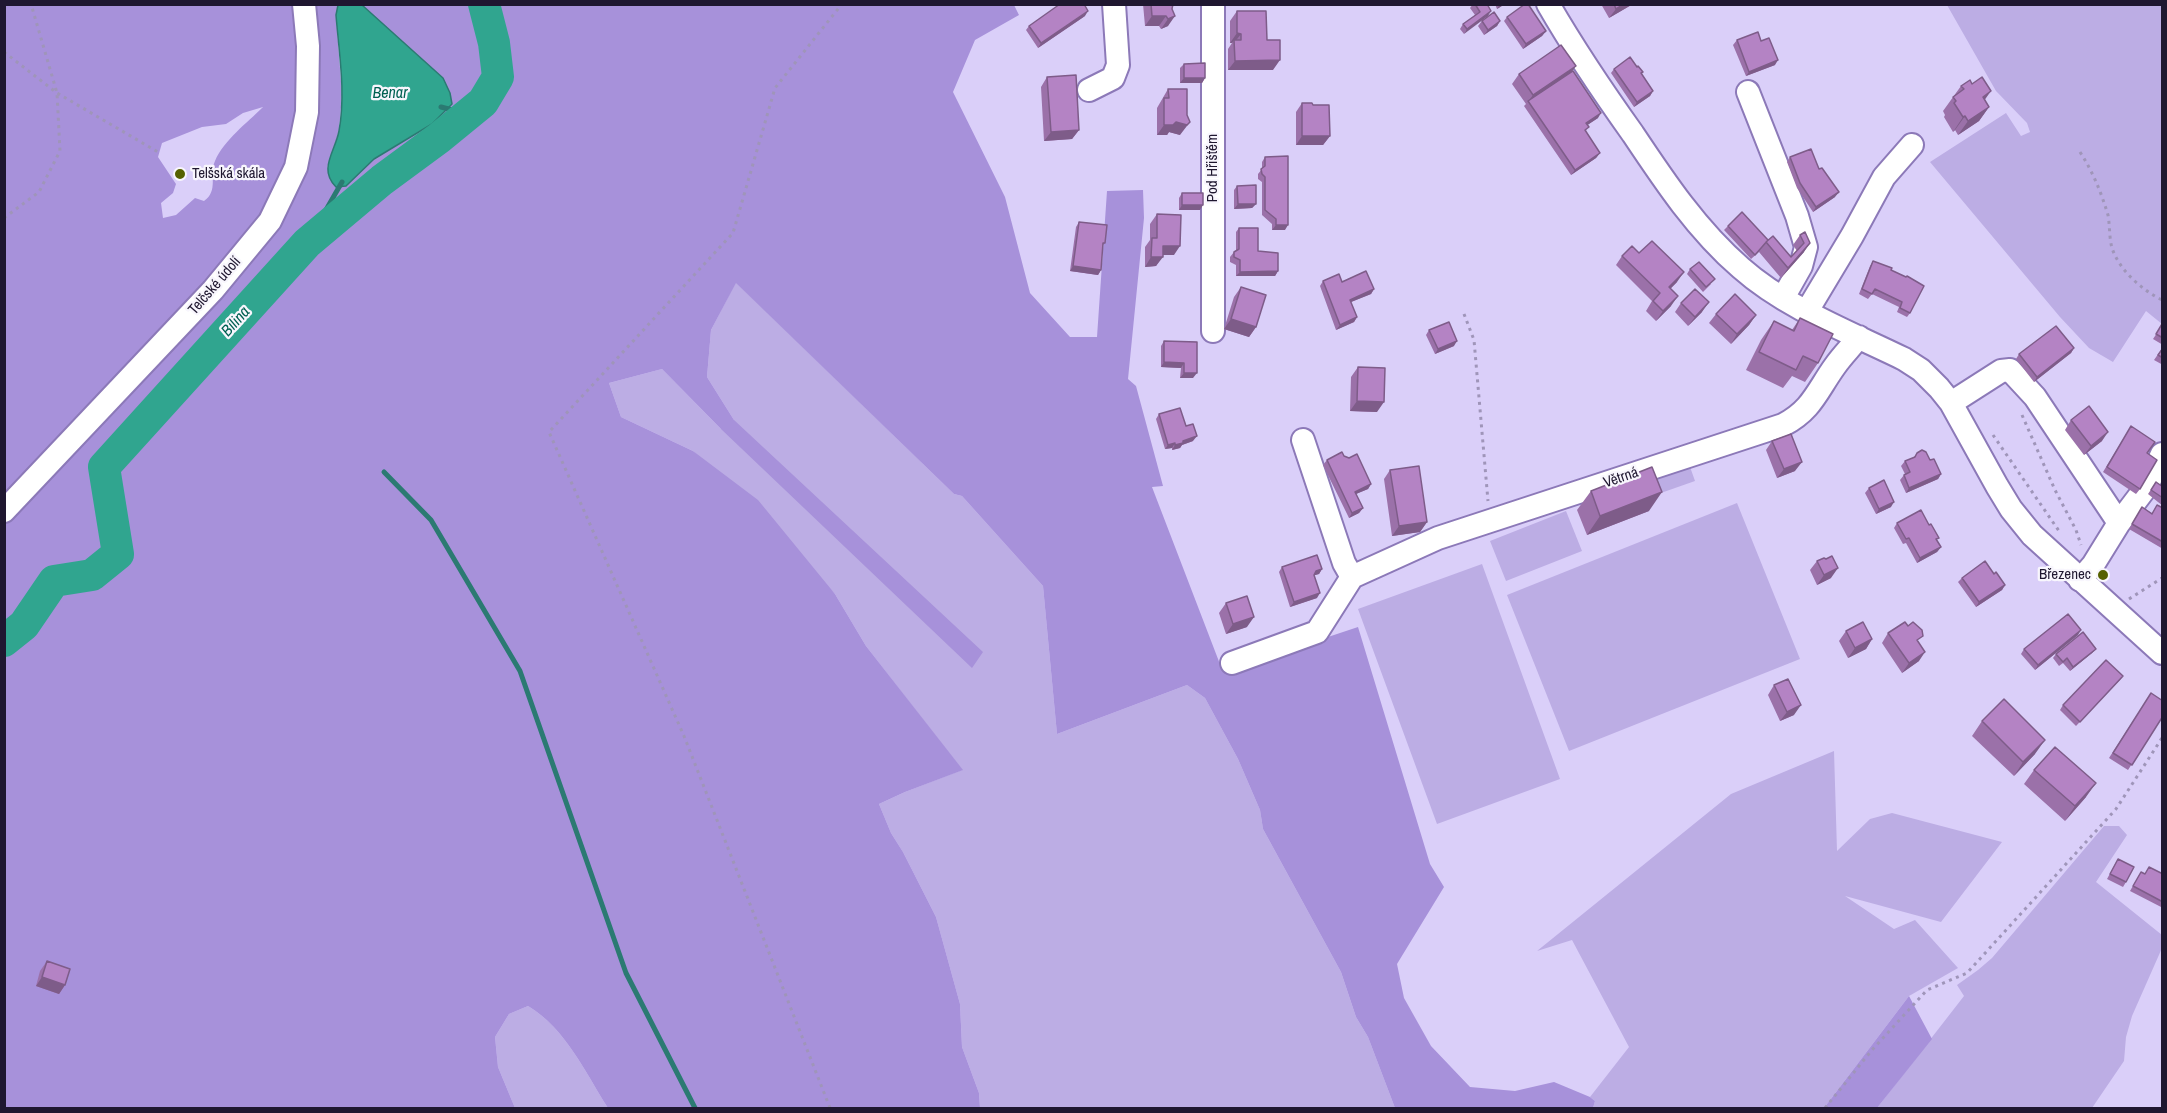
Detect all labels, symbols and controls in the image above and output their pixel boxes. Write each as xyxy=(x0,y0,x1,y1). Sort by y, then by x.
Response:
water label: Benar xyxy=(372,84,408,104)
street label: Pod Hřištěm xyxy=(1204,134,1222,202)
place label: Telšská skála xyxy=(192,165,265,183)
marker: Telšská skála xyxy=(173,167,187,181)
street label: Telčské údolí xyxy=(185,253,245,319)
water label: Bílina xyxy=(218,303,254,341)
street label: Větrná xyxy=(1601,464,1641,492)
place label: Březenec xyxy=(2039,566,2091,584)
marker: Březenec xyxy=(2096,568,2110,582)

